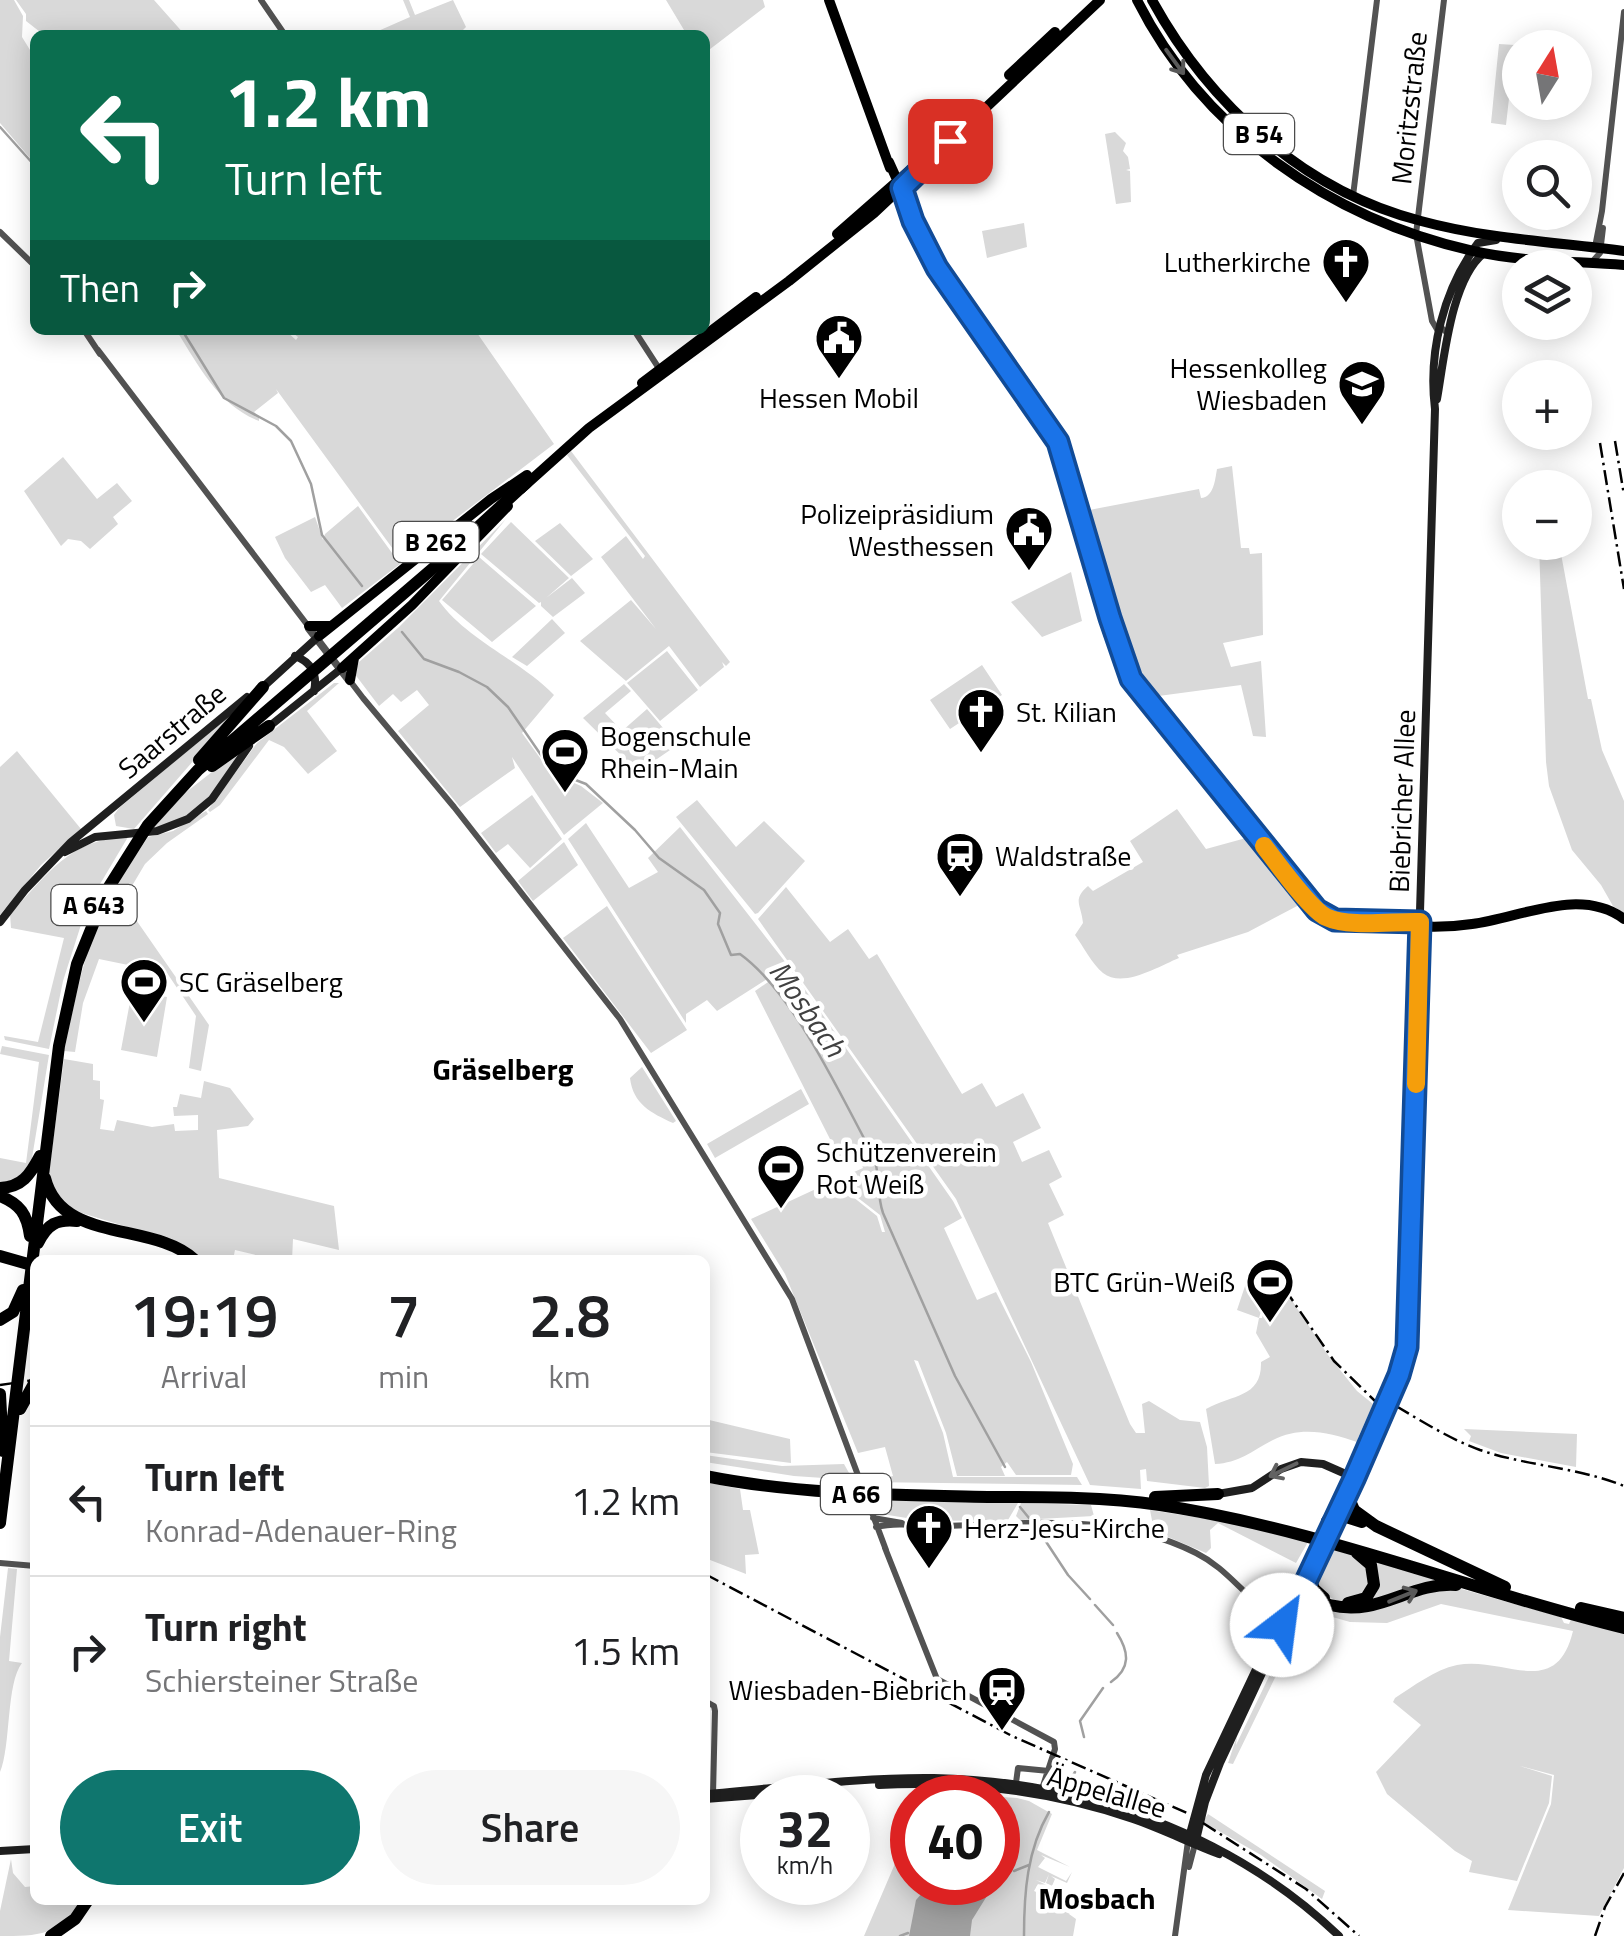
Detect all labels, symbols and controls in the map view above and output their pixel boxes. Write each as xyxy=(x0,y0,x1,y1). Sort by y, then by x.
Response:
street label: Moritzstraße xyxy=(1379,29,1438,186)
north arrow xyxy=(1502,30,1592,120)
map controls xyxy=(1502,30,1592,560)
text: 1.2 km xyxy=(225,48,432,154)
one-way arrow xyxy=(1164,48,1185,75)
icon: left xyxy=(60,70,190,200)
pin xyxy=(908,99,993,184)
icon: arrive xyxy=(923,114,978,169)
road number: B 54 xyxy=(1224,114,1294,154)
button: search xyxy=(1502,140,1592,230)
text: Turn left xyxy=(225,144,382,212)
church icon: Lutherkirche xyxy=(1320,236,1372,304)
place label: Lutherkirche xyxy=(1164,240,1311,283)
button: layers xyxy=(1502,250,1592,340)
text: Then xyxy=(60,259,140,317)
icon: right xyxy=(160,260,215,315)
public building icon: Hessen Mobil xyxy=(813,312,865,380)
place label: Hessenkolleg Wiesbaden xyxy=(1170,346,1327,421)
school or university icon: Hessenkolleg Wiesbaden xyxy=(1336,358,1388,426)
button: + xyxy=(1502,360,1592,450)
place label: Hessen Mobil xyxy=(759,376,919,419)
button: − xyxy=(1502,470,1592,560)
place label: Polizeipräsidium Westhessen xyxy=(800,492,994,567)
public building icon: Polizeipräsidium Westhessen xyxy=(1003,504,1055,572)
road number: B 262 xyxy=(394,522,478,562)
street label: Saarstraße xyxy=(108,672,235,789)
church icon: St. Kilian xyxy=(955,686,1007,754)
place label: St. Kilian xyxy=(1016,690,1117,733)
street label: Biebricher Allee xyxy=(1377,709,1426,893)
place label: Bogenschule Rhein-Main xyxy=(600,714,751,789)
sports icon: Bogenschule Rhein-Main xyxy=(539,726,591,794)
station icon: Waldstraße xyxy=(934,830,986,898)
place label: Waldstraße xyxy=(995,834,1131,877)
road number: A 643 xyxy=(52,885,136,925)
water label: Mosbach xyxy=(758,951,858,1067)
sports icon: SC Gräselberg xyxy=(118,956,170,1024)
place label: SC Gräselberg xyxy=(179,960,343,1003)
district label: Gräselberg xyxy=(432,1046,574,1092)
place label: Schützenverein Rot Weiß xyxy=(816,1130,997,1205)
sports icon: Schützenverein Rot Weiß xyxy=(755,1142,807,1210)
sports icon: BTC Grün-Weiß xyxy=(1244,1256,1296,1324)
place label: BTC Grün-Weiß xyxy=(1053,1260,1235,1303)
text: 19:19 xyxy=(130,1269,278,1360)
text: 7 xyxy=(387,1269,420,1360)
text: 2.8 xyxy=(529,1269,610,1360)
text: Arrival xyxy=(161,1352,247,1400)
text: min xyxy=(378,1352,429,1400)
text: km xyxy=(548,1352,591,1400)
text: Turn left xyxy=(145,1448,285,1506)
one-way arrow xyxy=(1268,1462,1298,1481)
text: 1.2 km xyxy=(571,1472,680,1530)
icon: left xyxy=(60,1474,115,1529)
road number: A 66 xyxy=(821,1474,891,1514)
church icon: Herz-Jesu-Kirche xyxy=(903,1502,955,1570)
text: Konrad-Adenauer-Ring xyxy=(145,1506,457,1554)
place label: Herz-Jesu-Kirche xyxy=(964,1506,1165,1549)
position arrow xyxy=(1230,1573,1334,1677)
one-way arrow xyxy=(1387,1586,1418,1604)
text: Turn right xyxy=(145,1598,307,1656)
text: 1.5 km xyxy=(571,1622,680,1680)
icon: right xyxy=(60,1624,115,1679)
text: Schiersteiner Straße xyxy=(145,1656,418,1704)
station icon: Wiesbaden-Biebrich xyxy=(976,1664,1028,1732)
place label: Wiesbaden-Biebrich xyxy=(729,1668,967,1711)
street label: Äppelallee xyxy=(1043,1754,1172,1829)
button: Exit xyxy=(60,1770,360,1885)
button: Share xyxy=(380,1770,680,1885)
speed limit sign: 40 xyxy=(890,1775,1020,1905)
text: 32 xyxy=(777,1790,833,1866)
text: km/h xyxy=(777,1846,833,1884)
district label: Mosbach xyxy=(1038,1875,1156,1921)

